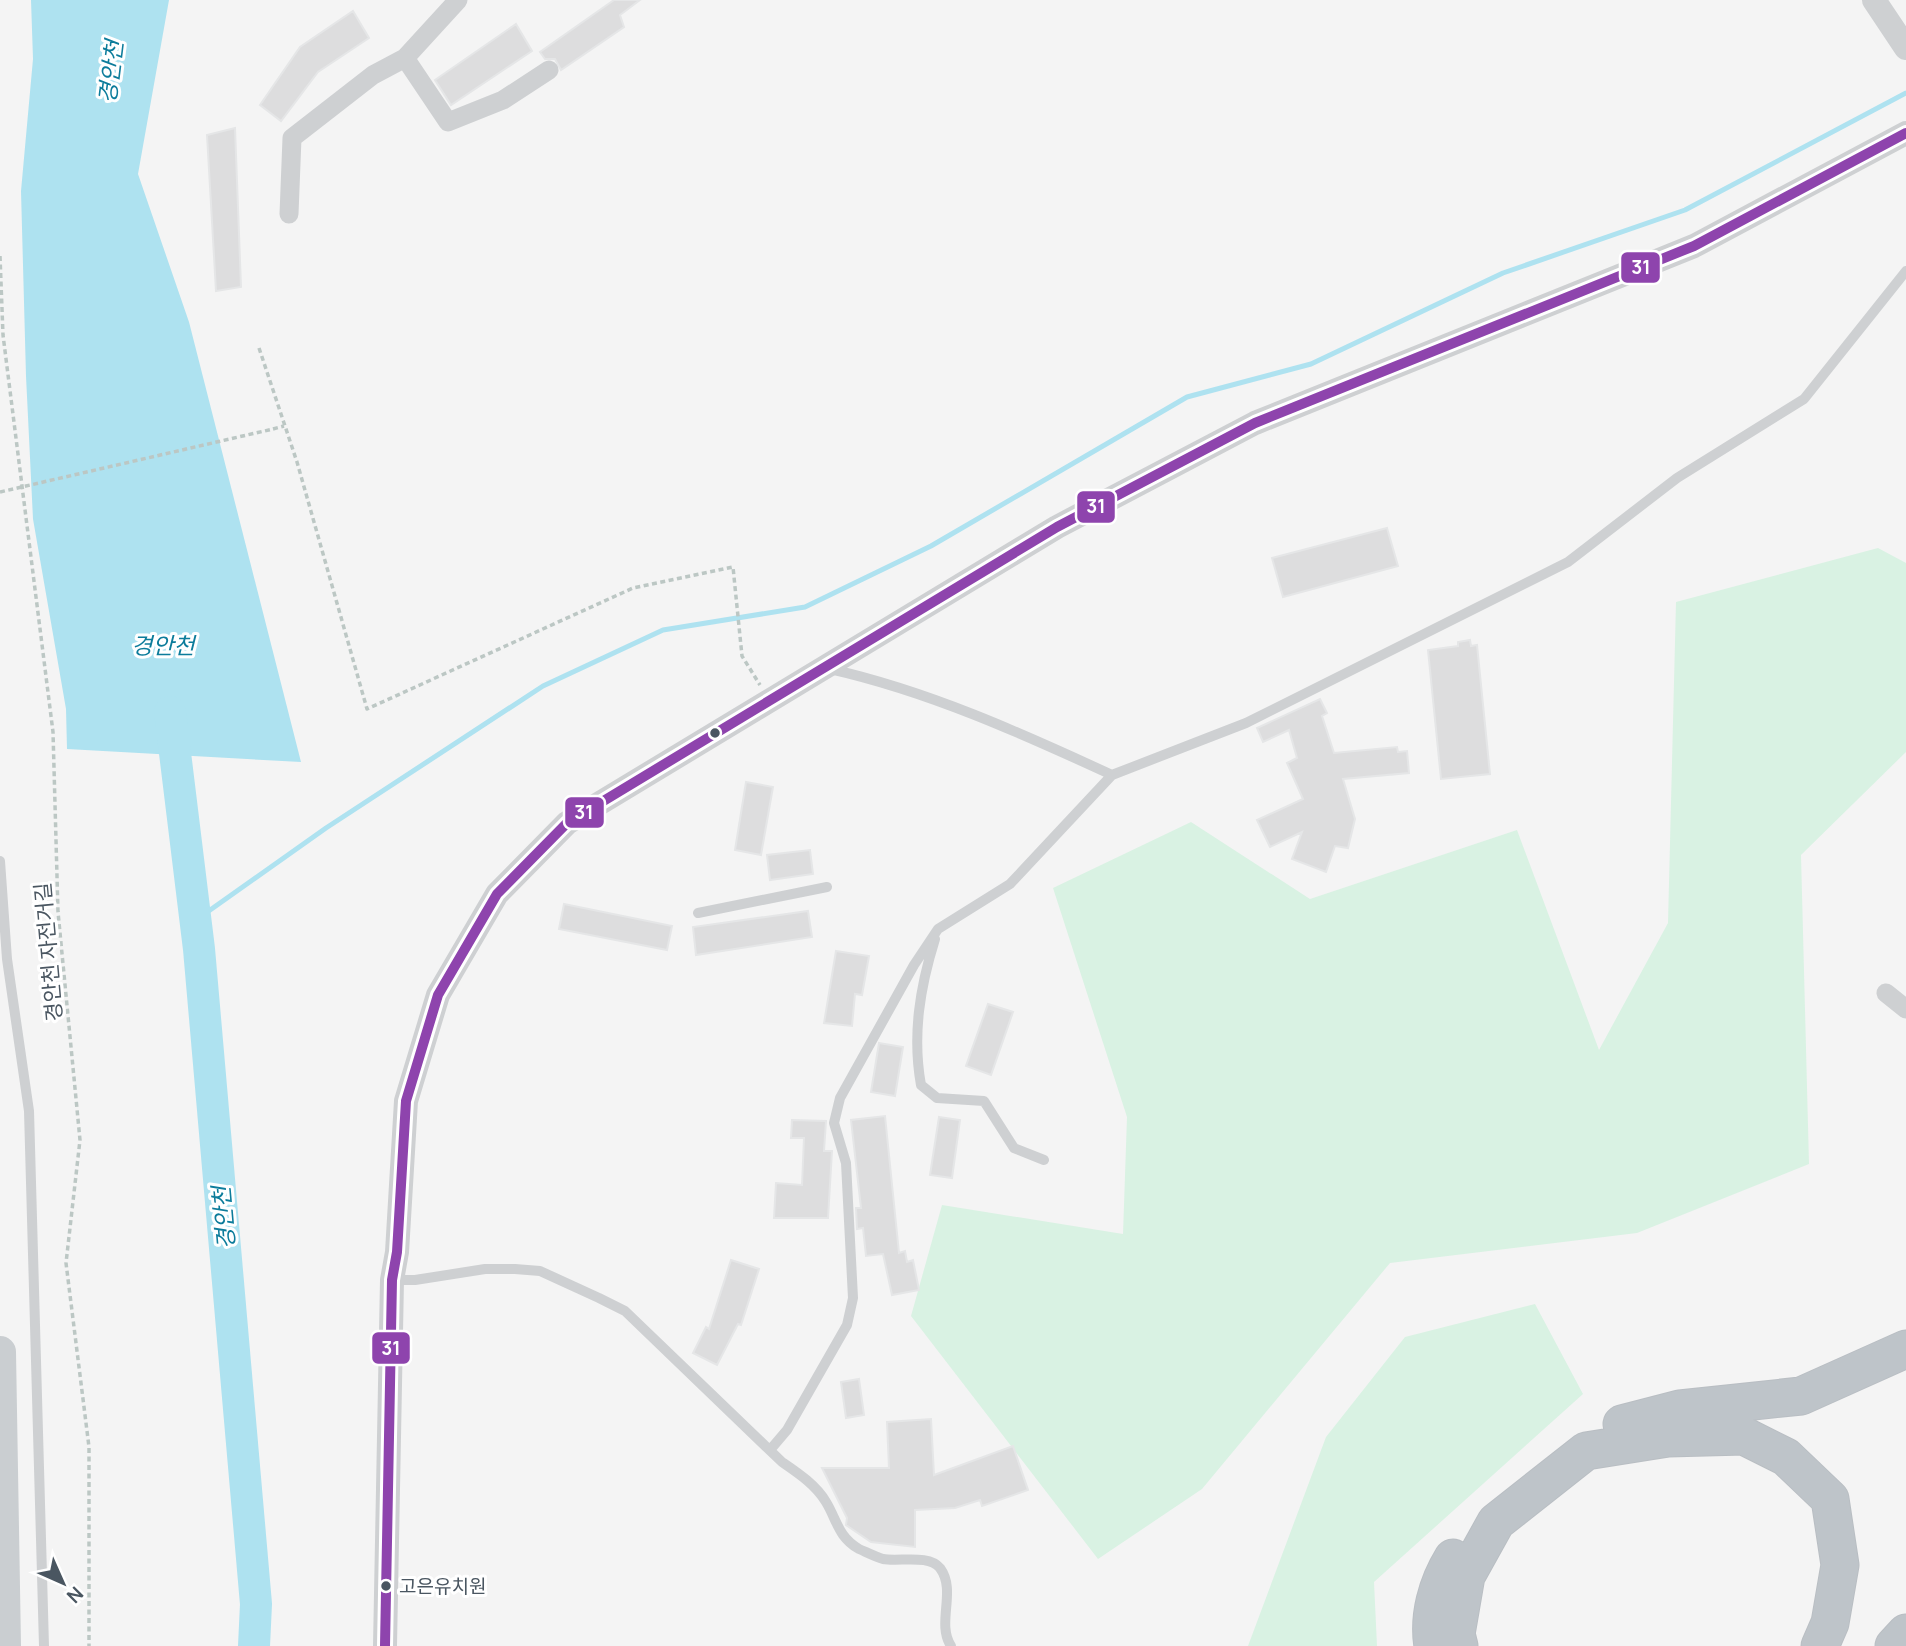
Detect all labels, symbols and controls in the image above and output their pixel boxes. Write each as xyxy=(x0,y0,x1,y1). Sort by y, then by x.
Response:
water label: 경안천 xyxy=(90,36,130,105)
line badge: 31 xyxy=(1620,251,1661,284)
text: 31 xyxy=(1631,254,1651,280)
line badge: 31 xyxy=(1076,490,1116,524)
text: 31 xyxy=(1086,493,1106,519)
water label: 경안천 xyxy=(131,629,198,661)
unlabelled marker xyxy=(708,726,722,740)
line badge: 31 xyxy=(564,796,605,829)
text: 31 xyxy=(574,799,594,825)
street label: 경안천 자전거길 xyxy=(28,881,68,1023)
water label: 경안천 xyxy=(204,1182,242,1251)
line badge: 31 xyxy=(371,1331,411,1365)
text: 31 xyxy=(381,1335,401,1361)
north arrow xyxy=(28,1548,98,1618)
place label: 고은유치원 xyxy=(399,1573,486,1599)
marker: 고은유치원 xyxy=(379,1579,393,1593)
text: N xyxy=(61,1581,89,1609)

